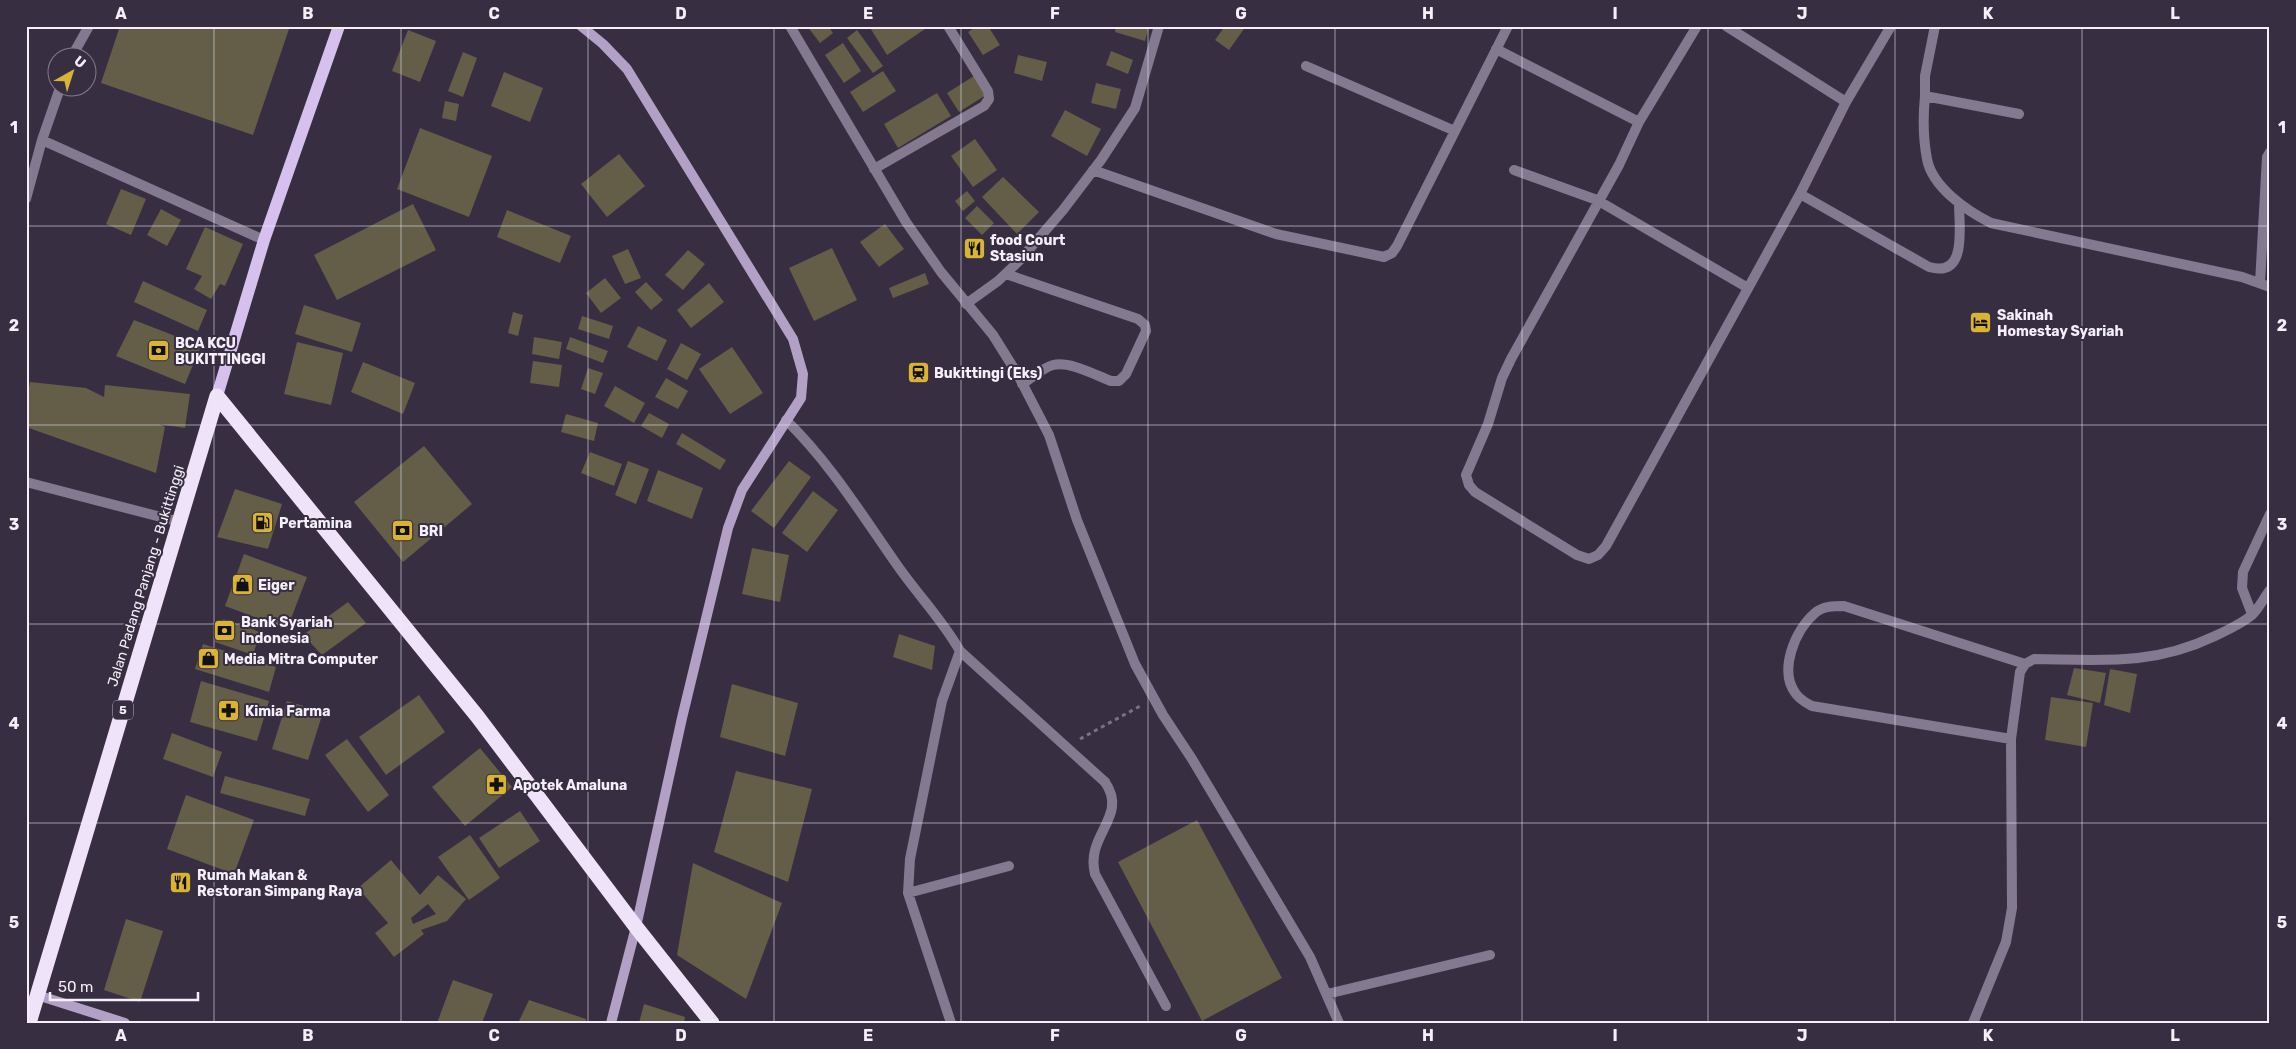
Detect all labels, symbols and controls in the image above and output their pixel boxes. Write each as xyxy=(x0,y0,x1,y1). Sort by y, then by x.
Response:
text: A xyxy=(115,4,127,23)
text: B xyxy=(302,4,314,23)
text: C xyxy=(488,4,500,23)
text: D xyxy=(675,4,687,23)
text: E xyxy=(863,4,873,23)
text: F xyxy=(1050,4,1060,23)
text: G xyxy=(1235,4,1247,23)
text: H xyxy=(1422,4,1434,23)
text: I xyxy=(1612,4,1618,23)
text: J xyxy=(1797,4,1807,23)
text: K xyxy=(1983,4,1994,23)
text: L xyxy=(2170,4,2180,23)
north arrow xyxy=(48,48,98,98)
text: U xyxy=(71,52,89,72)
text: 1 xyxy=(10,118,18,137)
text: 1 xyxy=(2278,118,2286,137)
place label: food Court Stasiun xyxy=(990,232,1066,265)
restaurant icon: food Court Stasiun xyxy=(962,236,986,260)
place label: Sakinah Homestay Syariah xyxy=(1997,307,2124,340)
hotel icon: Sakinah Homestay Syariah xyxy=(1969,311,1993,335)
text: 2 xyxy=(9,316,19,335)
text: 2 xyxy=(2277,316,2287,335)
place label: BCA KCU BUKITTINGGI xyxy=(175,335,266,368)
bank icon: BCA KCU BUKITTINGGI xyxy=(147,339,171,363)
station icon: Bukittingi (Eks) xyxy=(906,361,930,385)
place label: Bukittingi (Eks) xyxy=(934,365,1042,382)
street label: Jalan Padang Panjang - Bukittinggi xyxy=(104,463,188,689)
fuel station icon: Pertamina xyxy=(251,511,275,535)
text: 3 xyxy=(9,515,19,534)
place label: Pertamina xyxy=(279,515,352,532)
text: 3 xyxy=(2277,515,2287,534)
bank icon: BRI xyxy=(391,519,415,543)
place label: BRI xyxy=(419,523,443,540)
shop icon: Eiger xyxy=(230,573,254,597)
place label: Eiger xyxy=(258,577,295,594)
place label: Bank Syariah Indonesia xyxy=(241,614,333,647)
bank icon: Bank Syariah Indonesia xyxy=(213,618,237,642)
shop icon: Media Mitra Computer xyxy=(196,647,220,671)
place label: Media Mitra Computer xyxy=(224,651,378,668)
pharmacy icon: Kimia Farma xyxy=(217,699,241,723)
road number: 5 xyxy=(113,700,133,720)
place label: Kimia Farma xyxy=(245,703,330,720)
text: 4 xyxy=(9,714,20,733)
text: 4 xyxy=(2277,714,2288,733)
pharmacy icon: Apotek Amaluna xyxy=(485,773,509,797)
place label: Apotek Amaluna xyxy=(513,777,627,794)
place label: Rumah Makan & Restoran Simpang Raya xyxy=(197,867,362,900)
restaurant icon: Rumah Makan & Restoran Simpang Raya xyxy=(169,871,193,895)
text: 5 xyxy=(9,913,19,932)
text: 5 xyxy=(2277,913,2287,932)
scale bar xyxy=(50,969,198,1001)
text: 50 m xyxy=(58,978,93,996)
text: A xyxy=(115,1026,127,1045)
text: B xyxy=(302,1026,314,1045)
text: C xyxy=(488,1026,500,1045)
text: D xyxy=(675,1026,687,1045)
text: E xyxy=(863,1026,873,1045)
text: F xyxy=(1050,1026,1060,1045)
text: G xyxy=(1235,1026,1247,1045)
text: H xyxy=(1422,1026,1434,1045)
text: I xyxy=(1612,1026,1618,1045)
text: J xyxy=(1797,1026,1807,1045)
text: K xyxy=(1983,1026,1994,1045)
text: L xyxy=(2170,1026,2180,1045)

